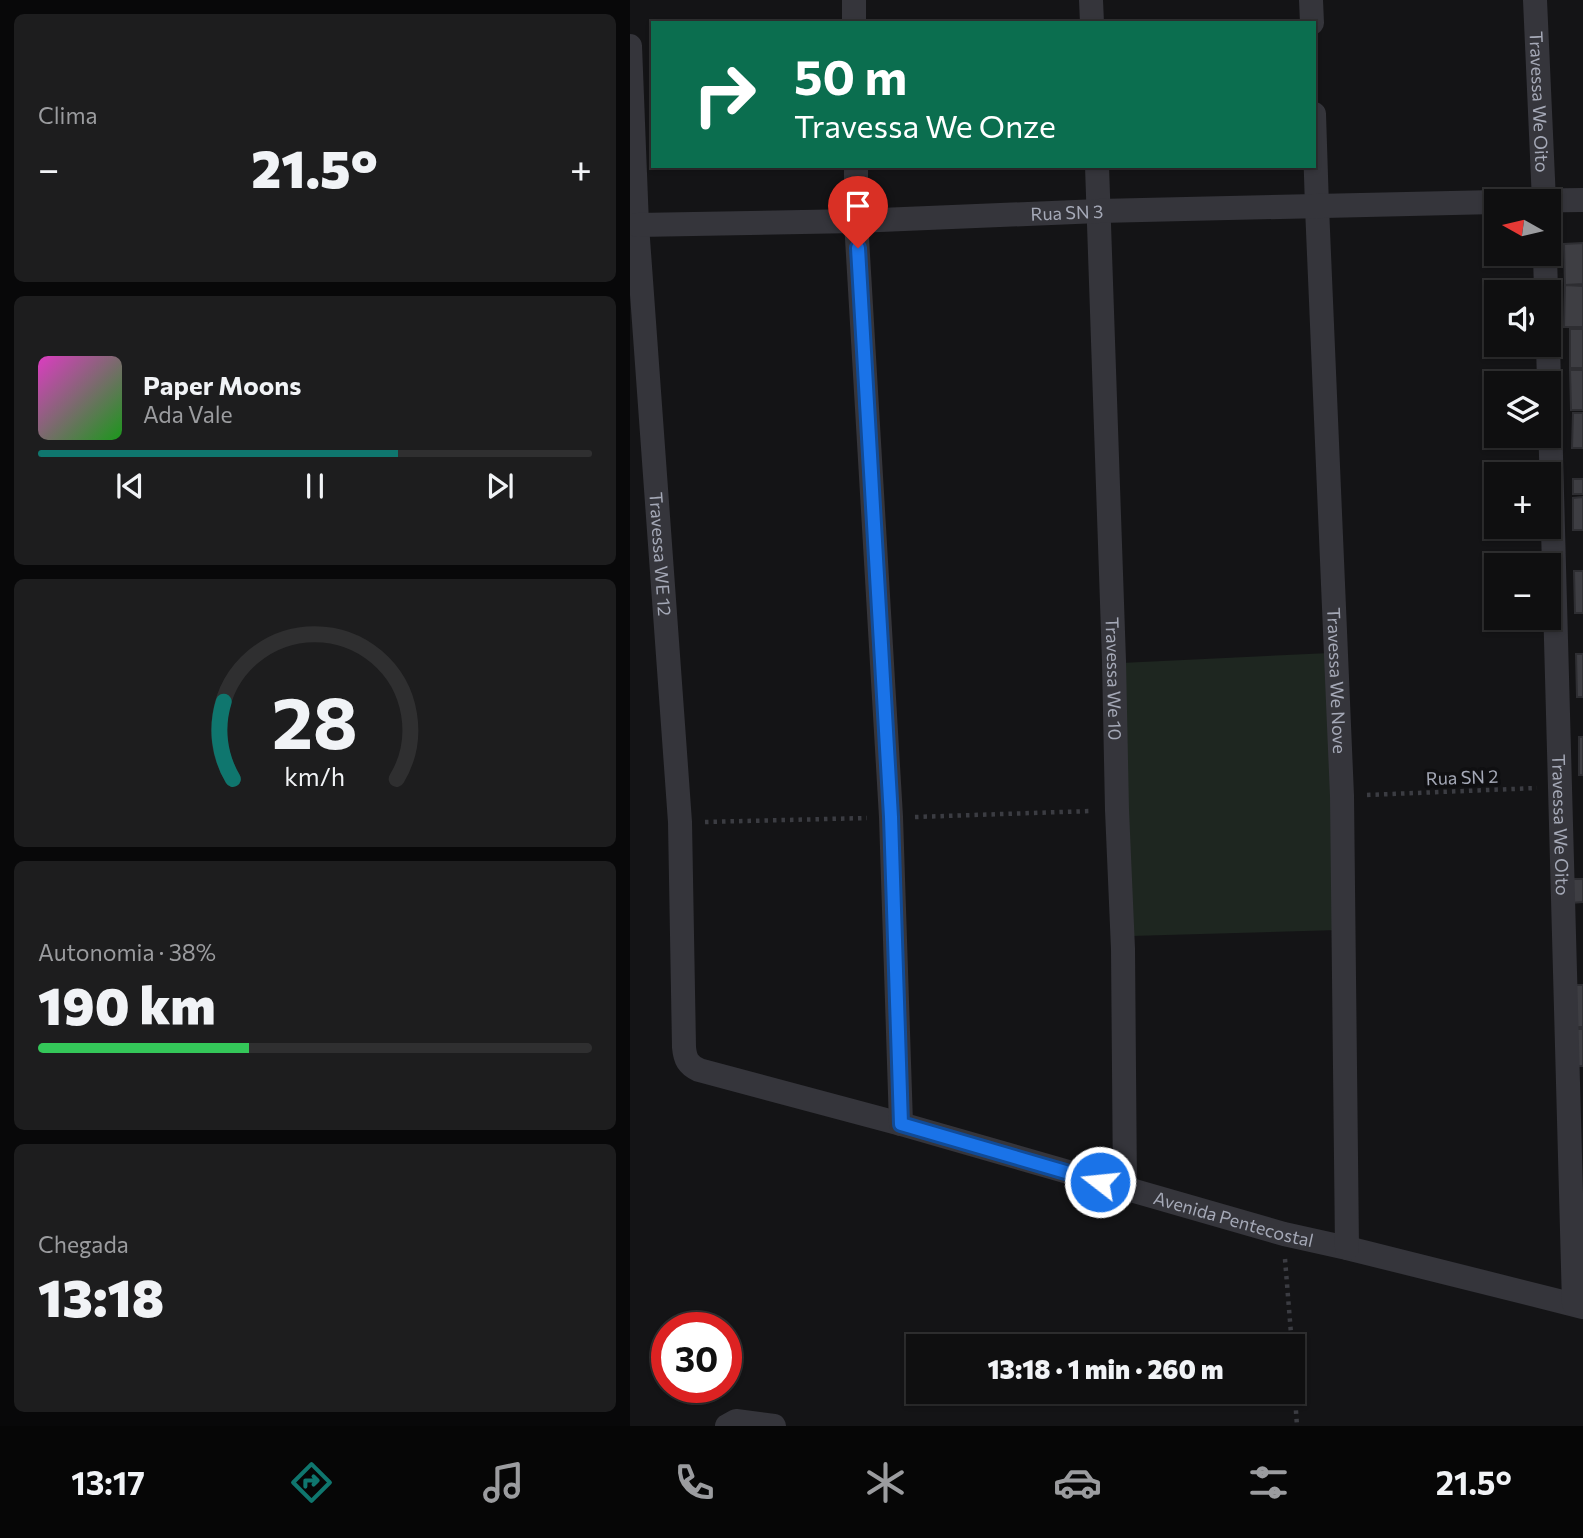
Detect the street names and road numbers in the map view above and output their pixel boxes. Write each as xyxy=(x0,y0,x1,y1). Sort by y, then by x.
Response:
street label: Travessa We Oito xyxy=(1525,31,1554,173)
street label: Rua SN 3 xyxy=(1030,200,1104,225)
street label: Travessa WE 12 xyxy=(645,491,676,617)
street label: Travessa We Nove xyxy=(1323,607,1351,754)
street label: Travessa We 10 xyxy=(1101,617,1127,741)
street label: Travessa We Oito xyxy=(1548,754,1574,896)
street label: Rua SN 2 xyxy=(1425,765,1499,789)
street label: Avenida Pentecostal xyxy=(1151,1186,1316,1251)

